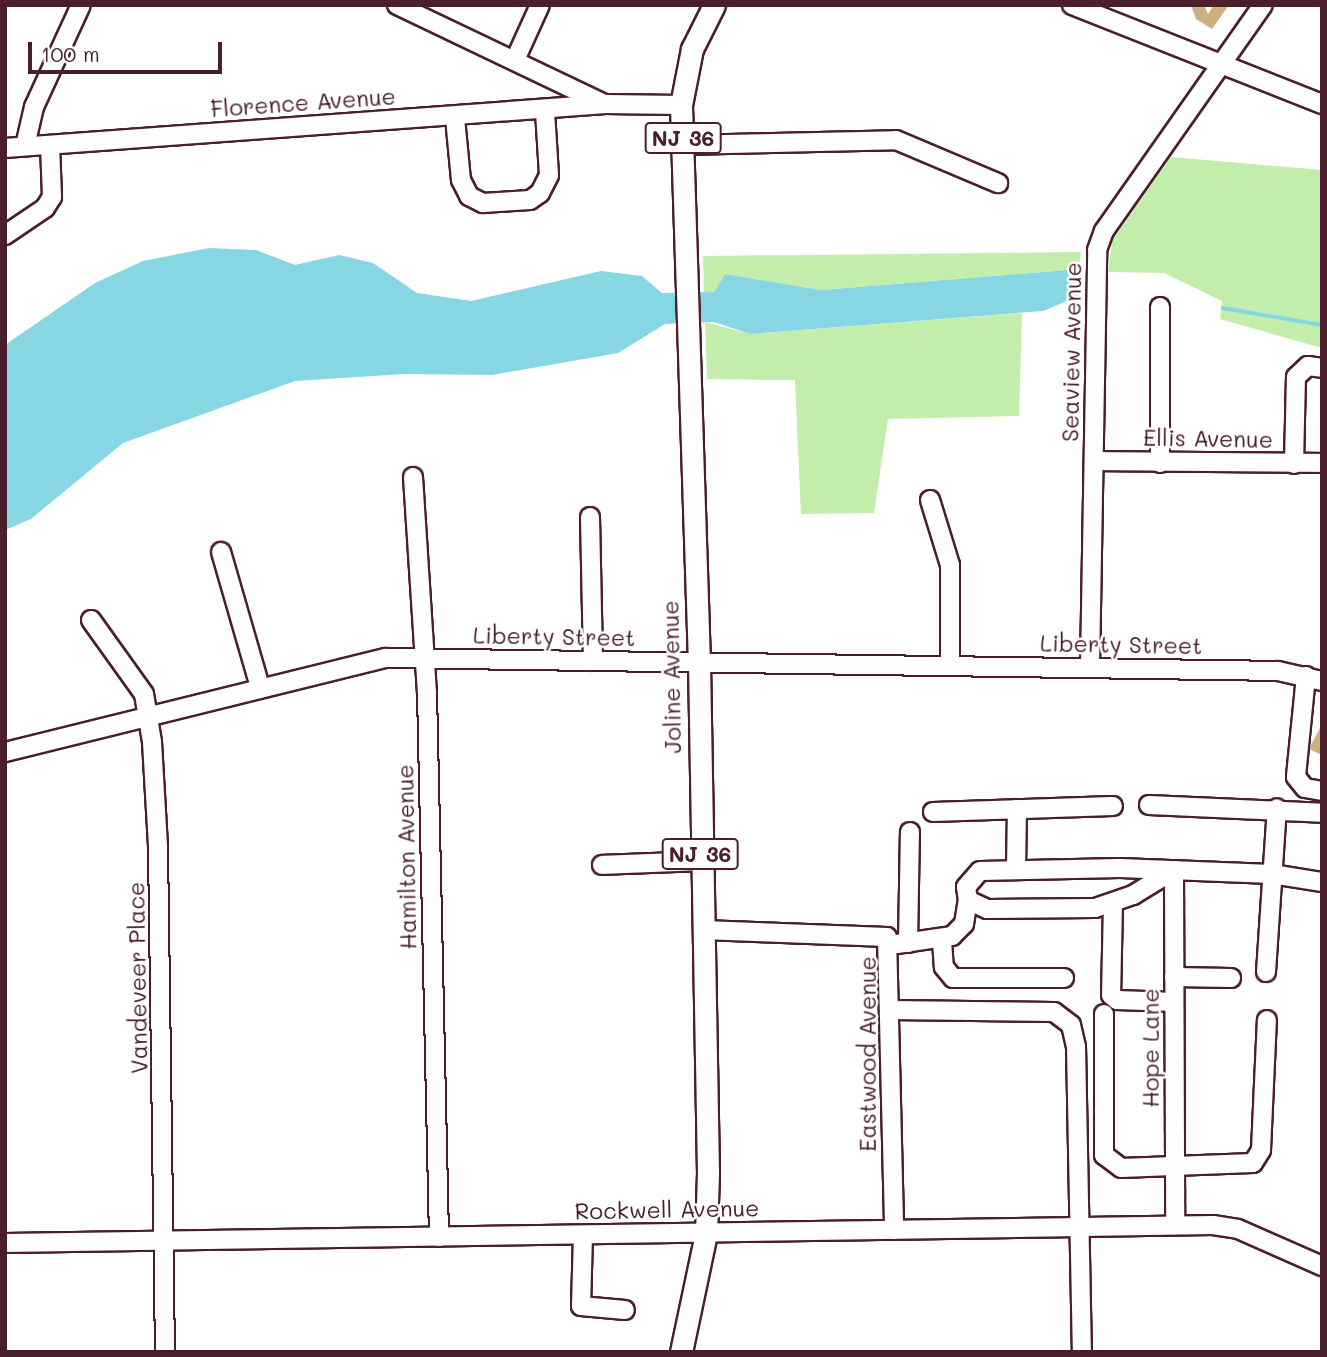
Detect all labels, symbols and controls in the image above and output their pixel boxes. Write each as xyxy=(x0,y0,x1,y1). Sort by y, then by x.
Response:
scale bar xyxy=(32,28,226,72)
text: 100 m xyxy=(41,40,100,67)
street label: Florence Avenue xyxy=(210,82,396,122)
road number: NJ 36 xyxy=(644,120,722,156)
street label: Seaview Avenue xyxy=(1056,262,1086,442)
street label: Ellis Avenue xyxy=(1143,423,1273,453)
street label: Joline Avenue xyxy=(656,600,686,754)
street label: Liberty Street xyxy=(473,621,635,651)
street label: Liberty Street xyxy=(1040,629,1202,659)
street label: Hamilton Avenue xyxy=(391,764,421,950)
road number: NJ 36 xyxy=(662,836,738,872)
street label: Vandeveer Place xyxy=(122,882,152,1074)
street label: Eastwood Avenue xyxy=(853,956,881,1152)
street label: Hope Lane xyxy=(1136,988,1164,1108)
street label: Rockwell Avenue xyxy=(574,1194,760,1224)

